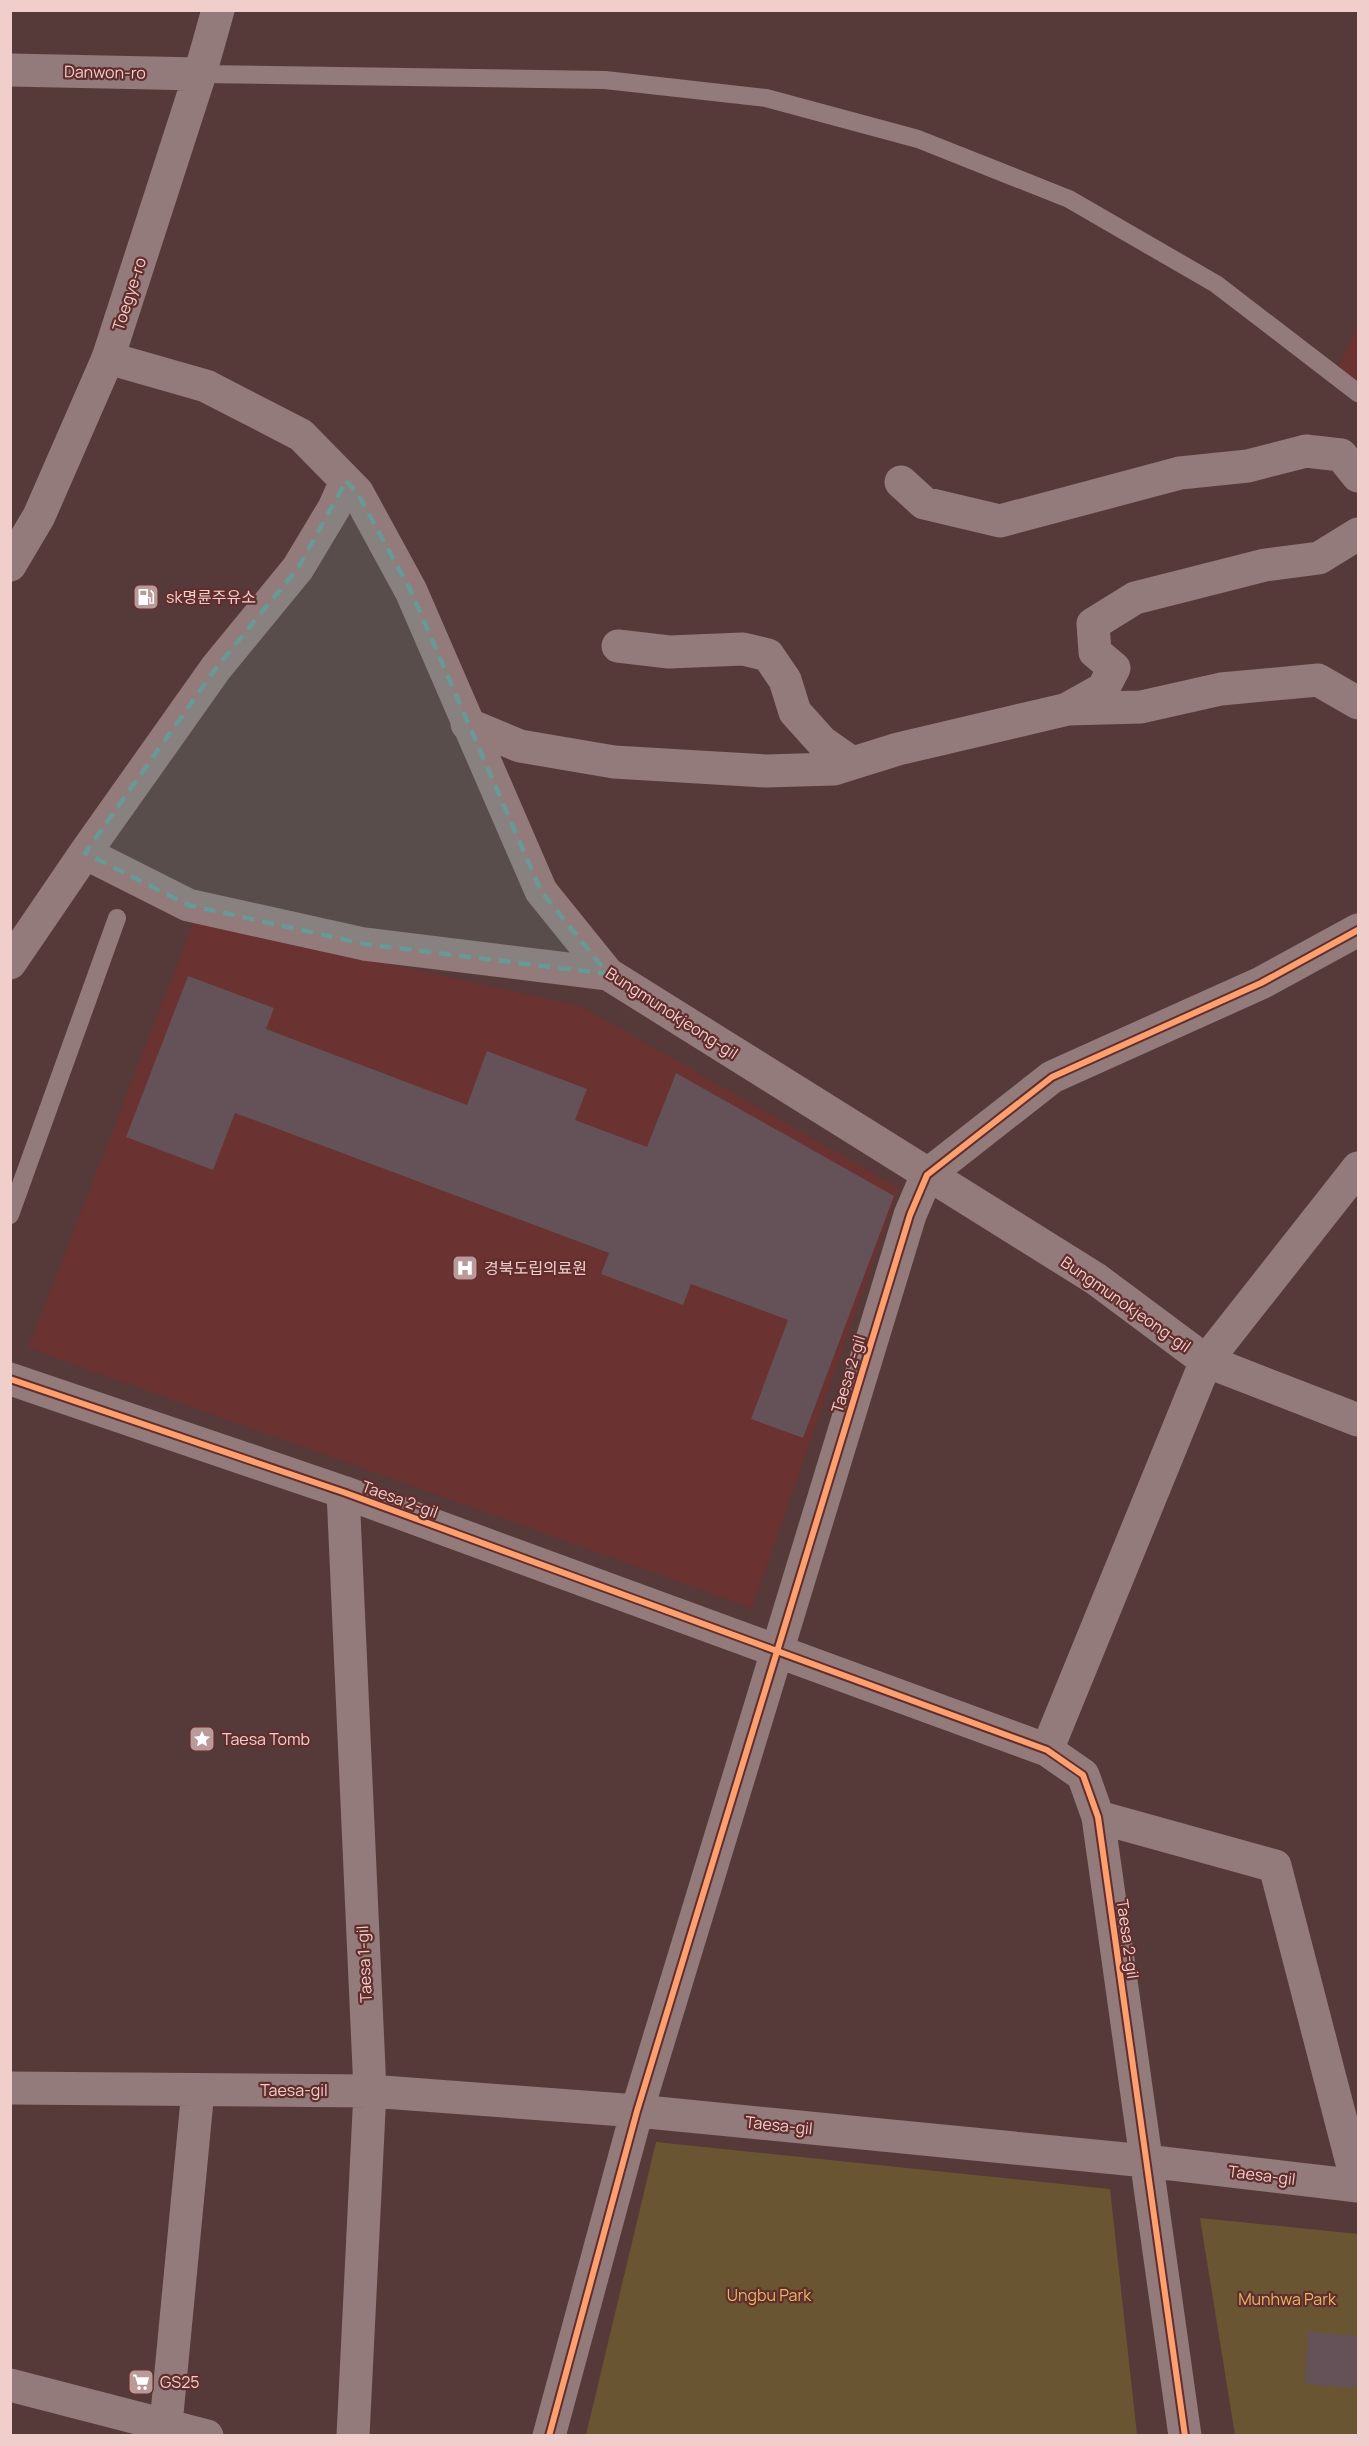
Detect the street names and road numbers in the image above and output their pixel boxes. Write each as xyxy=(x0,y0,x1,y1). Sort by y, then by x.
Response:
street label: Danwon-ro xyxy=(64,60,146,84)
street label: Toegye-ro xyxy=(107,255,151,333)
street label: Bungmunokjeong-gil xyxy=(602,962,742,1064)
street label: Bungmunokjeong-gil xyxy=(1057,1251,1195,1357)
street label: Taesa 2-gil xyxy=(826,1333,870,1415)
street label: Taesa 2-gil xyxy=(359,1475,441,1523)
street label: Taesa 2-gil xyxy=(1112,1898,1144,1980)
street label: Taesa 1-gil xyxy=(351,1925,377,2003)
street label: Taesa-gil xyxy=(260,2079,328,2101)
street label: Taesa-gil xyxy=(744,2111,814,2139)
street label: Taesa-gil xyxy=(1227,2160,1297,2190)

